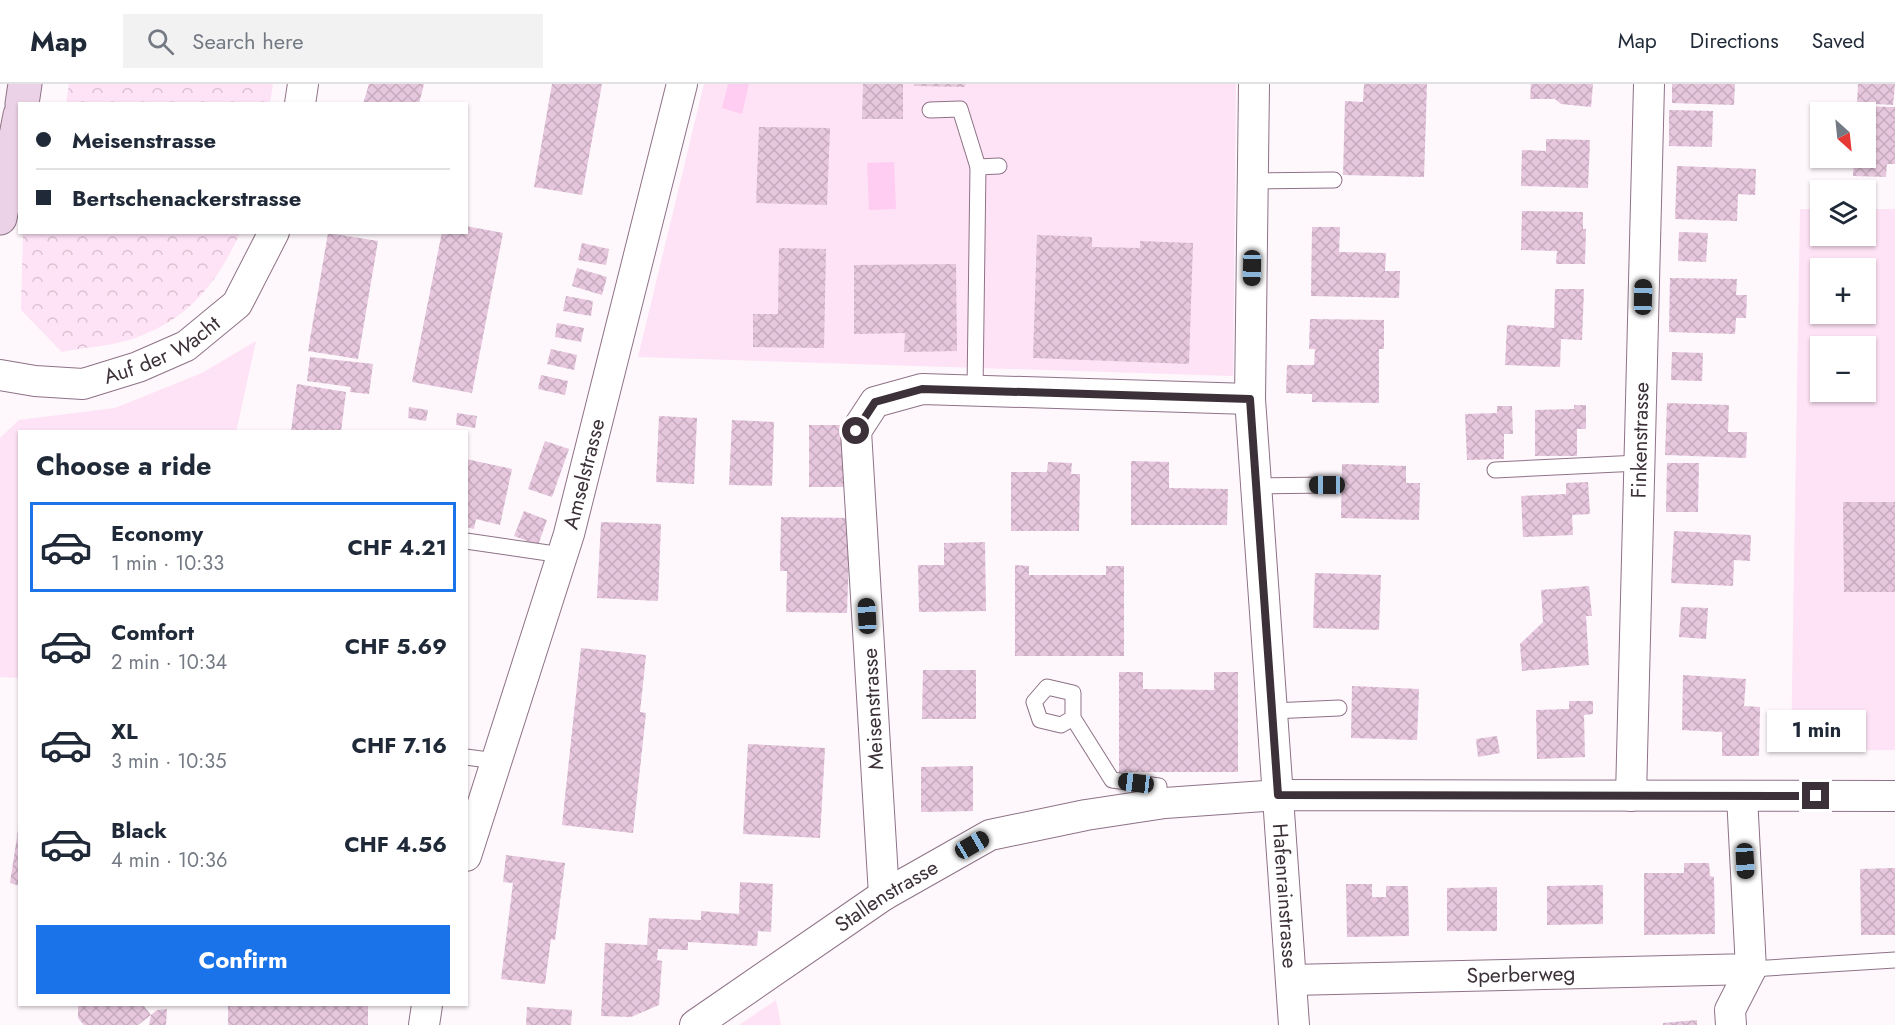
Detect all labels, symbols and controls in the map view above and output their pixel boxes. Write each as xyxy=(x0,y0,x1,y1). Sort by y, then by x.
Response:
search box xyxy=(123,14,543,68)
text: Map xyxy=(30,21,87,62)
icon: search xyxy=(144,25,177,58)
text: Search here xyxy=(192,25,304,57)
text: Map xyxy=(1618,26,1657,56)
text: Directions xyxy=(1690,26,1779,56)
text: Saved xyxy=(1812,26,1865,56)
north arrow xyxy=(1810,102,1876,168)
map controls xyxy=(1810,102,1876,402)
text: Meisenstrasse xyxy=(72,124,216,156)
button: layers xyxy=(1810,180,1876,246)
text: Bertschenackerstrasse xyxy=(72,182,301,214)
car xyxy=(1243,250,1261,286)
button: + xyxy=(1810,258,1876,324)
car xyxy=(1634,279,1652,315)
street label: Auf der Wacht xyxy=(100,309,227,392)
button: − xyxy=(1810,336,1876,402)
street label: Finkenstrasse xyxy=(1624,381,1656,499)
street label: Amselstrasse xyxy=(556,415,612,532)
route start xyxy=(842,417,869,444)
text: Choose a ride xyxy=(36,446,211,485)
car xyxy=(1309,476,1345,494)
text: Economy xyxy=(111,517,203,549)
icon: car xyxy=(39,520,93,574)
text: CHF 4.21 xyxy=(347,531,447,563)
text: 1 min · 10:33 xyxy=(111,549,224,578)
car xyxy=(857,598,877,634)
text: Comfort xyxy=(111,616,194,648)
icon: car xyxy=(39,619,93,673)
text: CHF 5.69 xyxy=(345,630,447,662)
street label: Meisenstrasse xyxy=(855,647,891,771)
text: 2 min · 10:34 xyxy=(111,648,227,677)
callout: 1 min xyxy=(1766,709,1866,751)
text: XL xyxy=(111,715,138,747)
text: 1 min xyxy=(1792,716,1841,745)
icon: car xyxy=(39,718,93,772)
text: CHF 7.16 xyxy=(351,729,447,761)
text: 3 min · 10:35 xyxy=(111,747,226,776)
car xyxy=(1117,772,1155,794)
route end xyxy=(1802,782,1829,809)
text: Black xyxy=(111,814,167,846)
icon: car xyxy=(39,817,93,871)
street label: Hafenrainstrasse xyxy=(1265,822,1305,969)
text: CHF 4.56 xyxy=(344,828,447,860)
car xyxy=(952,828,992,862)
car xyxy=(1735,843,1755,879)
text: 4 min · 10:36 xyxy=(111,846,227,875)
street label: Stallenstrasse xyxy=(829,852,944,940)
button: Confirm xyxy=(36,925,450,994)
street label: Sperberweg xyxy=(1466,958,1576,991)

